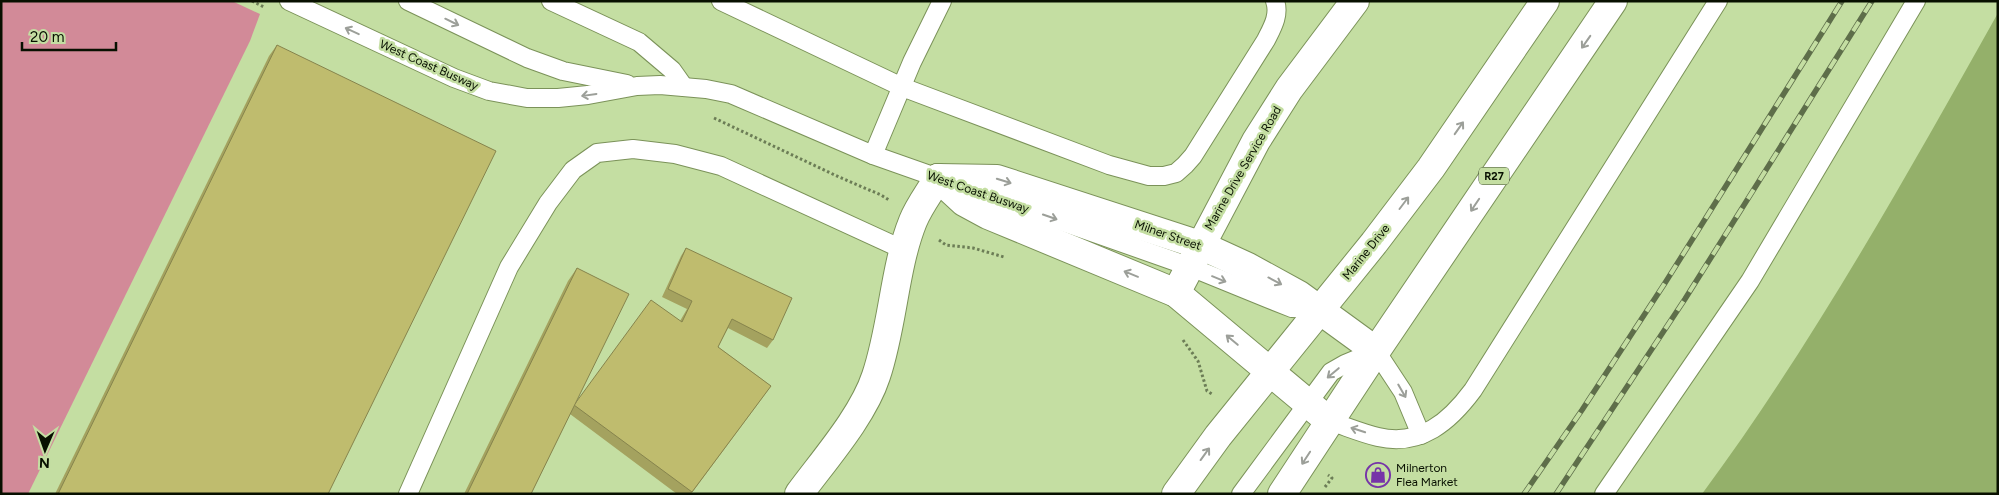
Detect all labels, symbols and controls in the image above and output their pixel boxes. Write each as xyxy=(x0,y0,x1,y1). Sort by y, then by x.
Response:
one-way arrow xyxy=(444,18,459,28)
scale bar xyxy=(22,20,116,52)
one-way arrow xyxy=(345,25,360,35)
text: 20 m xyxy=(30,28,64,46)
one-way arrow xyxy=(1581,35,1591,49)
street label: West Coast Busway xyxy=(377,37,481,93)
one-way arrow xyxy=(581,90,597,100)
street label: Marine Drive Service Road xyxy=(1202,104,1284,232)
one-way arrow xyxy=(1454,121,1464,135)
street label: West Coast Busway xyxy=(925,168,1031,216)
road number: R27 xyxy=(1479,168,1509,185)
one-way arrow xyxy=(996,177,1012,187)
one-way arrow xyxy=(1399,196,1409,210)
one-way arrow xyxy=(1470,198,1480,212)
one-way arrow xyxy=(1042,213,1057,222)
street label: Milner Street xyxy=(1133,217,1204,253)
street label: Marine Drive xyxy=(1339,221,1393,282)
one-way arrow xyxy=(1124,269,1139,278)
one-way arrow xyxy=(1211,275,1226,284)
one-way arrow xyxy=(1268,276,1283,286)
one-way arrow xyxy=(1226,335,1239,346)
one-way arrow xyxy=(1326,367,1339,378)
one-way arrow xyxy=(1397,384,1407,398)
north arrow xyxy=(20,425,70,475)
one-way arrow xyxy=(1350,425,1366,434)
one-way arrow xyxy=(1199,448,1210,461)
one-way arrow xyxy=(1301,450,1311,464)
text: N xyxy=(39,454,50,471)
place label: Milnerton Flea Market xyxy=(1396,461,1458,489)
shop icon: Milnerton Flea Market xyxy=(1365,462,1391,488)

